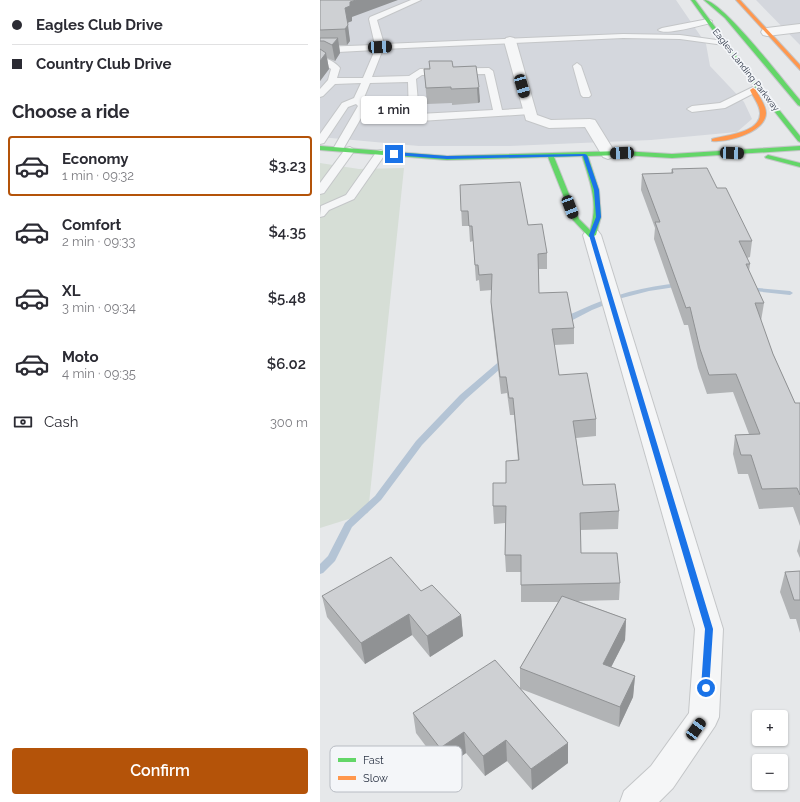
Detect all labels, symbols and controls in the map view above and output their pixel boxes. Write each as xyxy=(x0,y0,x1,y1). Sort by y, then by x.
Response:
text: Eagles Club Drive xyxy=(36,16,163,34)
street label: Eagles Landing Parkway xyxy=(711,27,781,113)
car xyxy=(368,40,392,54)
text: Country Club Drive xyxy=(36,55,171,73)
car xyxy=(513,73,531,99)
callout: 1 min xyxy=(361,96,427,124)
text: Choose a ride xyxy=(12,101,130,122)
text: 1 min xyxy=(378,102,410,117)
route end xyxy=(385,145,403,163)
car xyxy=(610,146,634,160)
car xyxy=(720,147,744,159)
icon: car xyxy=(14,148,50,184)
text: Economy xyxy=(62,150,129,168)
text: $3.23 xyxy=(269,157,306,175)
text: 1 min · 09:32 xyxy=(62,168,134,183)
car xyxy=(560,194,580,220)
icon: car xyxy=(14,214,50,250)
text: Comfort xyxy=(62,216,121,234)
text: $4.35 xyxy=(268,223,306,241)
text: 2 min · 09:33 xyxy=(62,234,135,249)
icon: car xyxy=(14,280,50,316)
text: XL xyxy=(62,282,80,300)
text: $5.48 xyxy=(268,289,306,307)
text: 3 min · 09:34 xyxy=(62,300,136,315)
icon: car xyxy=(14,346,50,382)
text: Moto xyxy=(62,348,99,366)
text: $6.02 xyxy=(267,355,306,373)
text: 4 min · 09:35 xyxy=(62,366,136,381)
icon: cash xyxy=(12,411,34,433)
text: Cash xyxy=(44,413,78,431)
text: 300 m xyxy=(270,415,308,430)
route start xyxy=(697,679,715,697)
map controls xyxy=(752,710,788,790)
button: + xyxy=(752,710,788,746)
car xyxy=(684,716,708,742)
legend xyxy=(330,746,462,792)
button: Confirm xyxy=(12,748,308,794)
text: Fast xyxy=(363,754,384,767)
button: − xyxy=(752,754,788,790)
text: Slow xyxy=(363,772,388,785)

